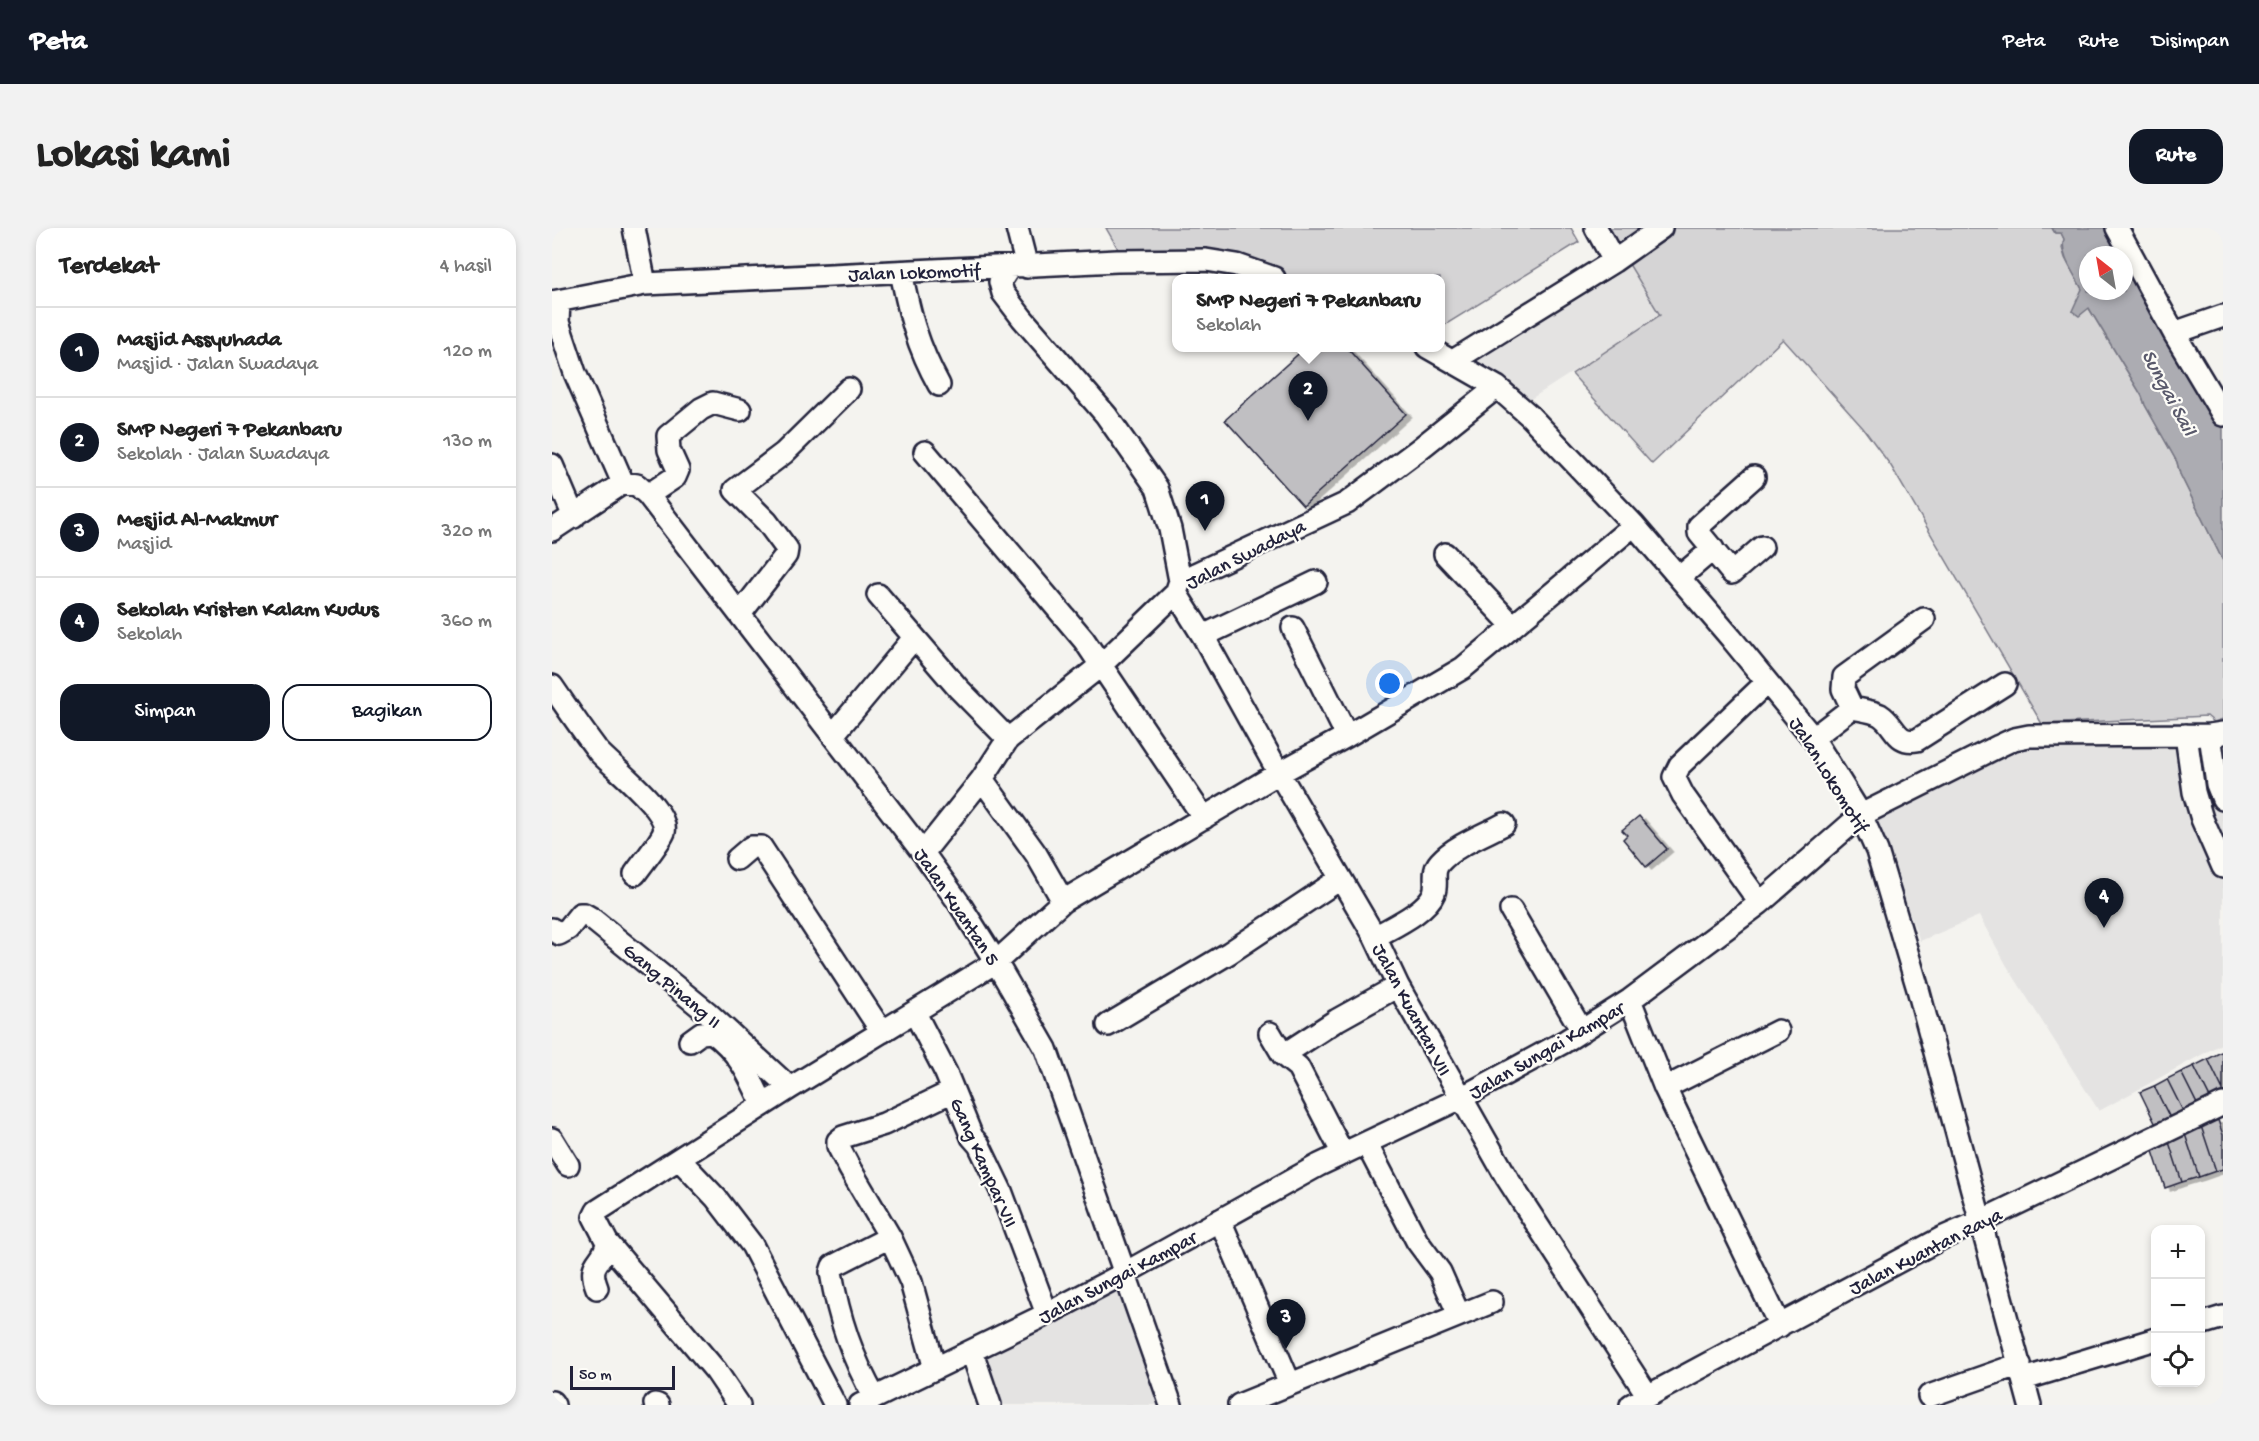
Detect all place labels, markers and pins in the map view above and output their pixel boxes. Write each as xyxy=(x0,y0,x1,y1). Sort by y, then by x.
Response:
pin: 2 xyxy=(1288,372,1328,421)
pin: 1 xyxy=(1186,482,1224,531)
pin: 4 xyxy=(2084,878,2124,928)
pin: 3 xyxy=(1266,1300,1306,1349)

